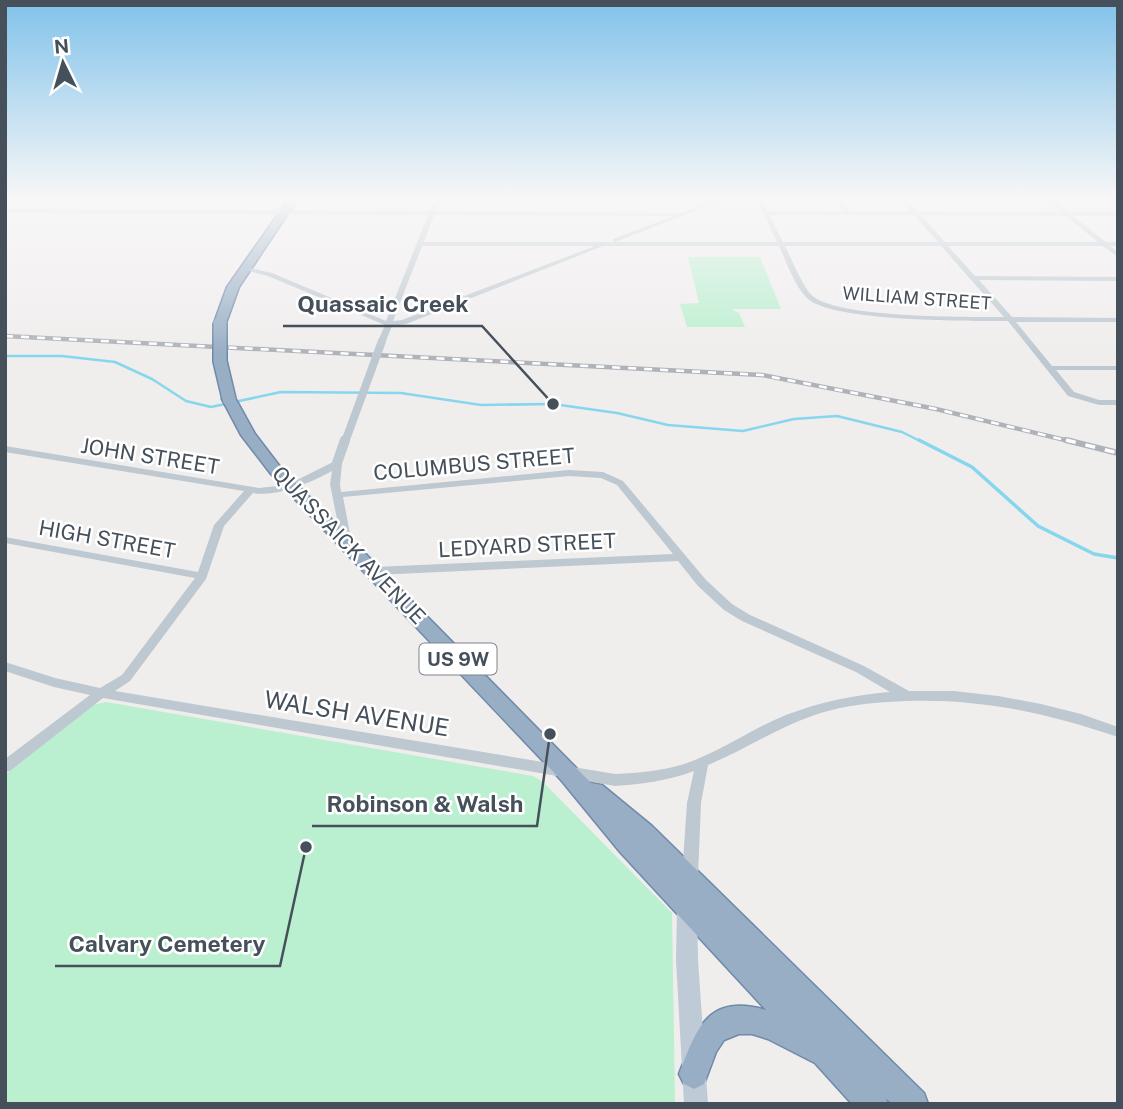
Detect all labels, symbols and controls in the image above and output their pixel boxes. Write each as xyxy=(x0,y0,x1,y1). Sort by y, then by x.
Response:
north arrow xyxy=(28,28,98,98)
text: N xyxy=(53,34,70,58)
callout: Quassaic Creek xyxy=(283,282,482,326)
street label: WILLIAM STREET xyxy=(842,282,993,314)
text: Quassaic Creek xyxy=(297,290,469,317)
street label: JOHN STREET xyxy=(79,433,221,479)
street label: COLUMBUS STREET xyxy=(372,443,576,485)
street label: QUASSAICK AVENUE xyxy=(267,461,431,629)
street label: HIGH STREET xyxy=(37,515,177,563)
street label: LEDYARD STREET xyxy=(437,528,617,562)
road number: US 9W xyxy=(420,644,496,674)
street label: WALSH AVENUE xyxy=(263,685,451,741)
callout: Robinson & Walsh xyxy=(312,782,537,826)
text: Robinson & Walsh xyxy=(327,790,523,817)
callout: Calvary Cemetery xyxy=(55,922,280,966)
text: Calvary Cemetery xyxy=(69,930,266,957)

